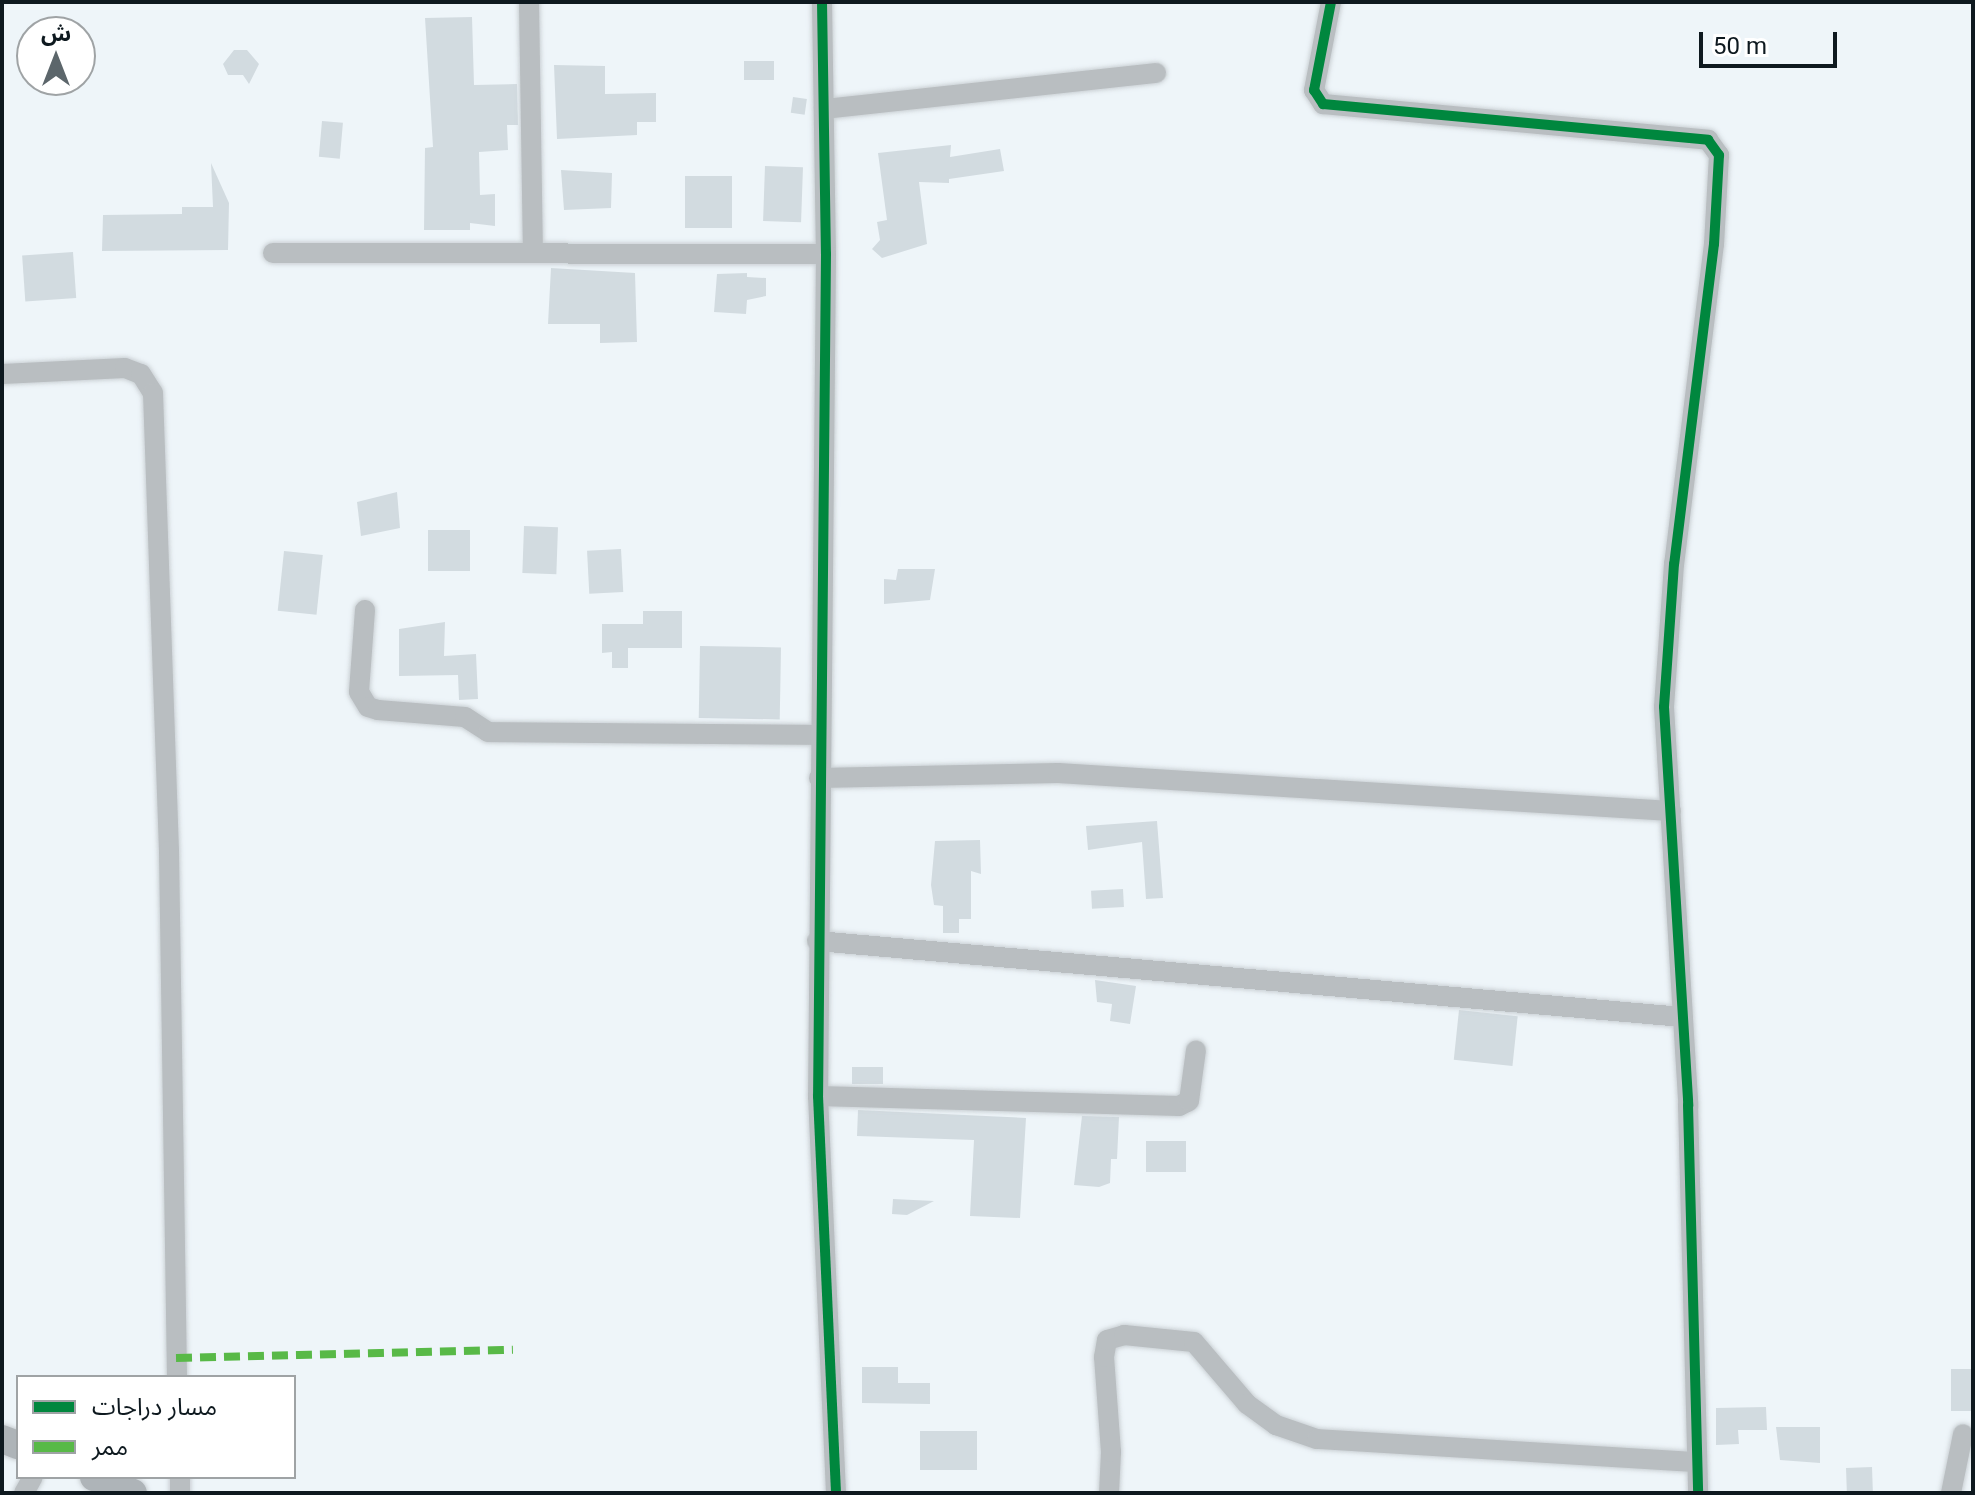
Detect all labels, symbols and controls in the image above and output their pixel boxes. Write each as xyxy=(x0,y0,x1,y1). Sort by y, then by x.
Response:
north arrow xyxy=(16,16,96,96)
scale bar xyxy=(1703,16,1841,66)
text: ش xyxy=(41,21,71,46)
text: 50 m xyxy=(1713,32,1767,60)
legend xyxy=(16,1375,296,1479)
text: مسار دراجات xyxy=(92,1393,217,1421)
text: ممر xyxy=(92,1433,128,1461)

